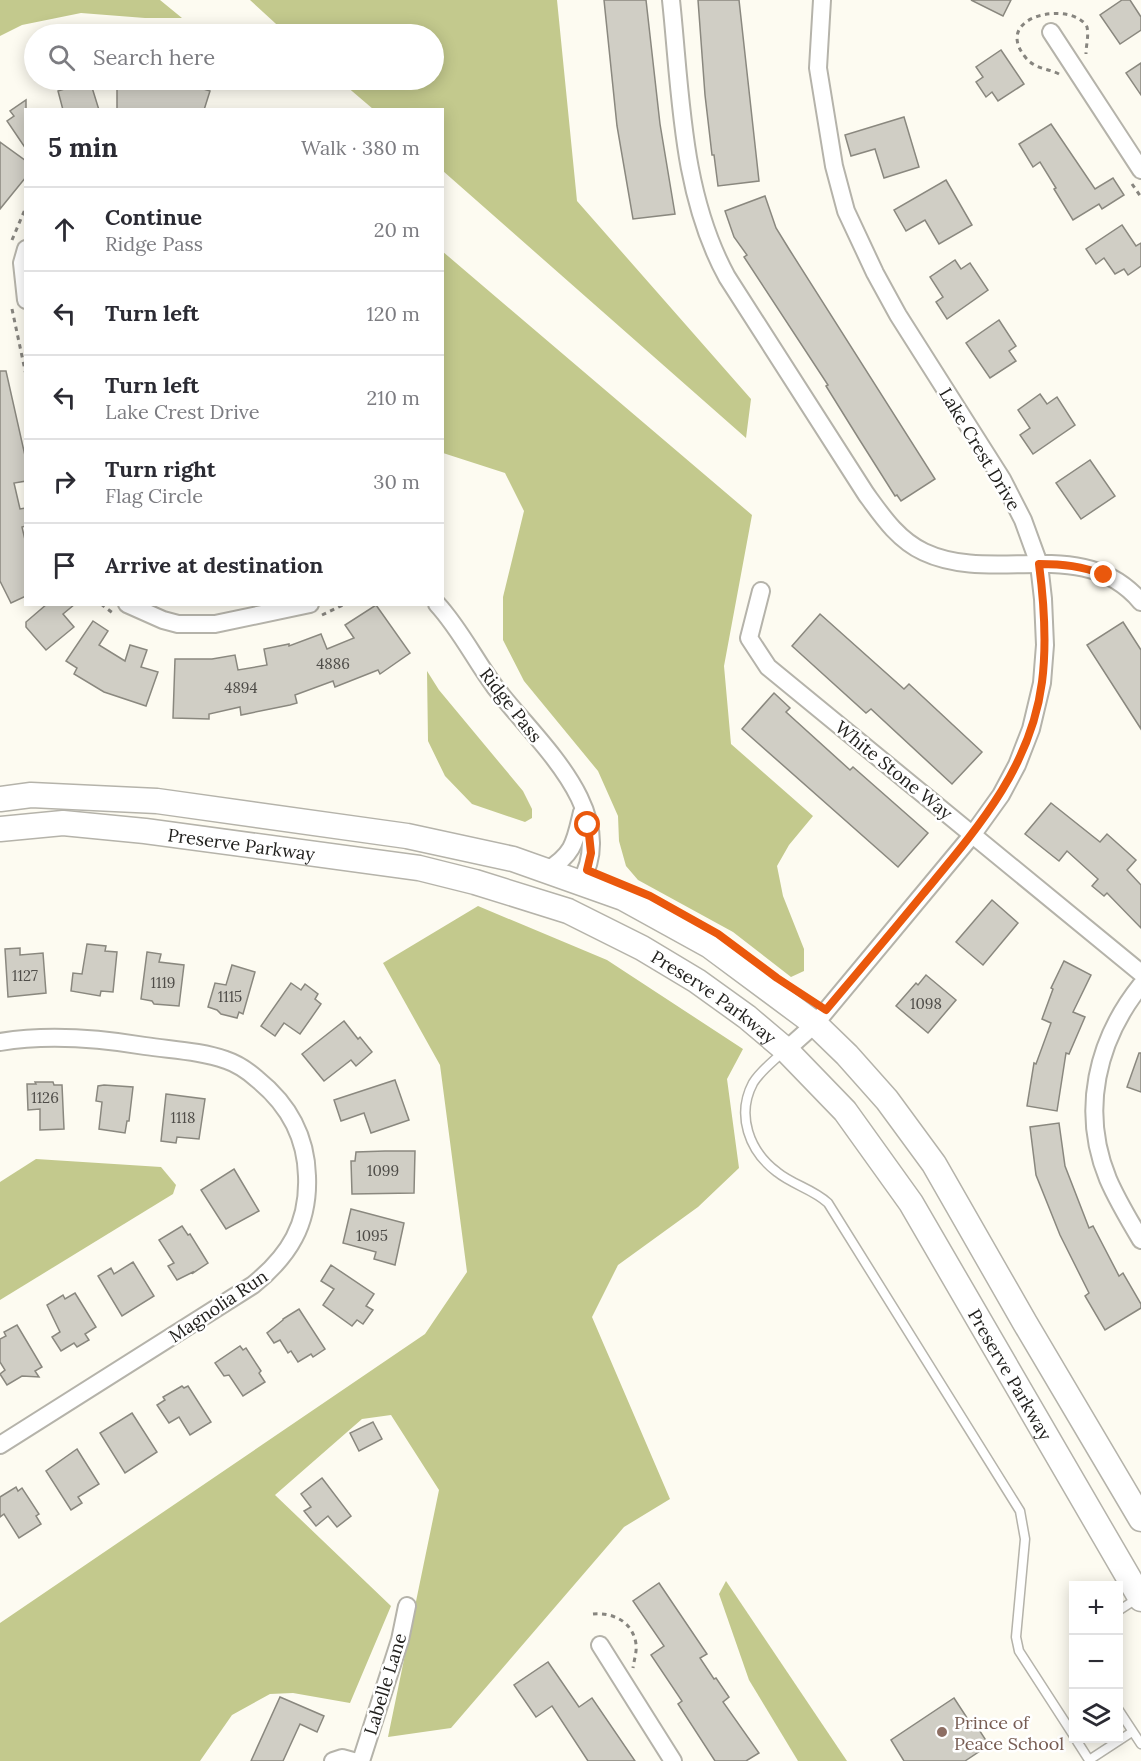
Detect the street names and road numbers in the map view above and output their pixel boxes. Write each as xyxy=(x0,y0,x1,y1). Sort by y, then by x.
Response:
street label: Lake Crest Drive xyxy=(934,383,1026,515)
street label: Ridge Pass xyxy=(475,663,547,747)
street label: White Stone Way xyxy=(831,716,958,825)
street label: Preserve Parkway xyxy=(166,823,317,865)
street label: Preserve Parkway xyxy=(647,945,782,1049)
street label: Magnolia Run xyxy=(164,1265,272,1347)
street label: Preserve Parkway xyxy=(963,1304,1058,1445)
street label: Labelle Lane xyxy=(359,1630,411,1738)

